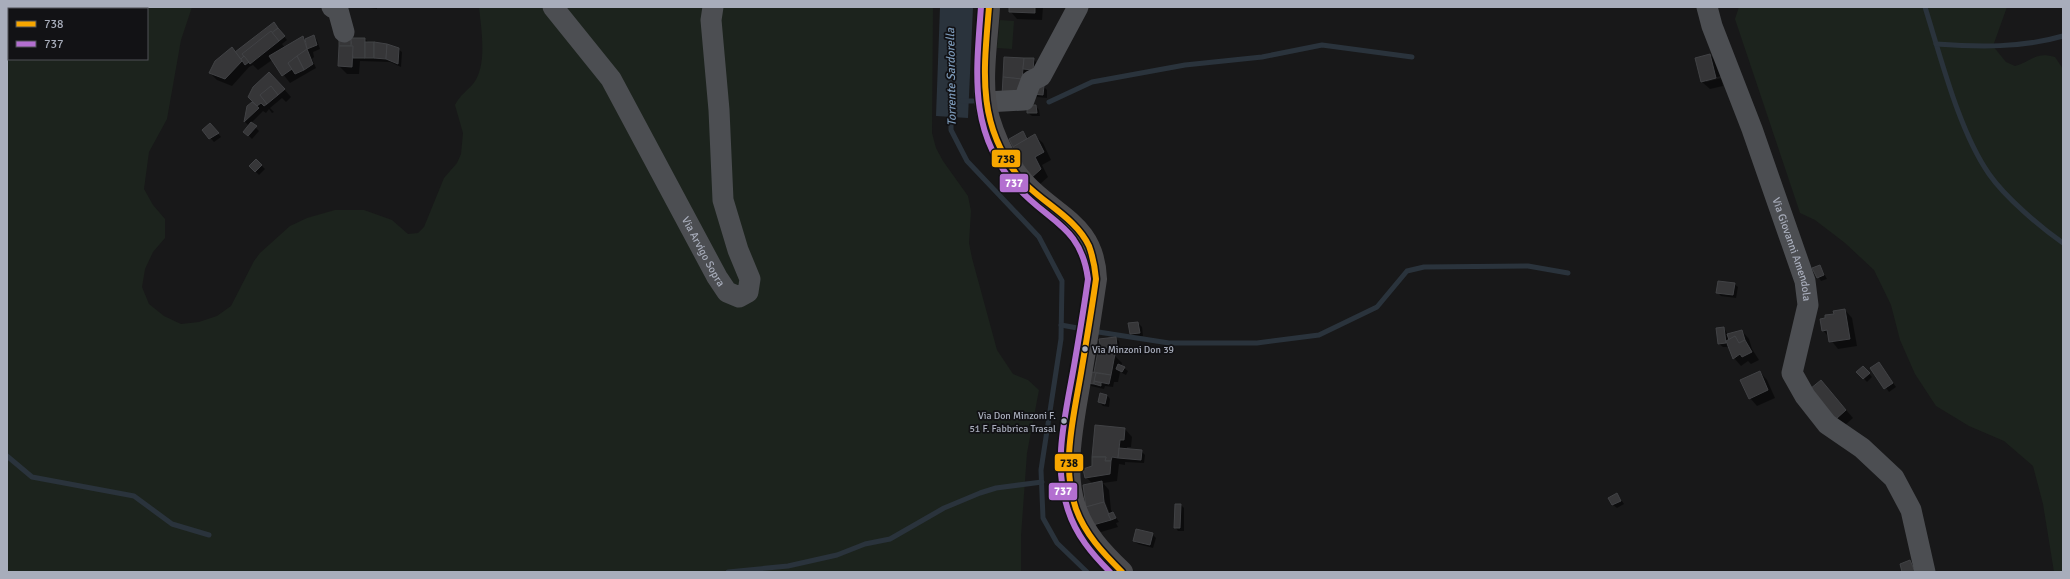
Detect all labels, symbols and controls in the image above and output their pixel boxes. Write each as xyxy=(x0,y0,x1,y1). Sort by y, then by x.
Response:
legend xyxy=(8,8,148,60)
text: 738 xyxy=(44,17,63,32)
water label: Torrente Sardorella xyxy=(943,27,960,126)
text: 737 xyxy=(44,37,63,52)
line badge: 738 xyxy=(991,149,1021,168)
text: 738 xyxy=(997,153,1015,166)
line badge: 737 xyxy=(999,173,1029,193)
text: 737 xyxy=(1005,177,1023,190)
street label: Via Giovanni Amendola xyxy=(1769,196,1814,302)
street label: Via Arvigo Sopra xyxy=(679,214,728,289)
marker: Via Minzoni Don 39 xyxy=(1080,344,1090,354)
place label: Via Minzoni Don 39 xyxy=(1092,344,1174,356)
place label: Via Don Minzoni F. 51 F. Fabbrica Trasal xyxy=(969,410,1056,435)
marker: Via Don Minzoni F. 51 F. Fabbrica Trasal xyxy=(1059,416,1069,426)
line badge: 738 xyxy=(1054,453,1084,472)
text: 738 xyxy=(1060,457,1078,470)
line badge: 737 xyxy=(1048,482,1078,501)
text: 737 xyxy=(1054,485,1072,498)

